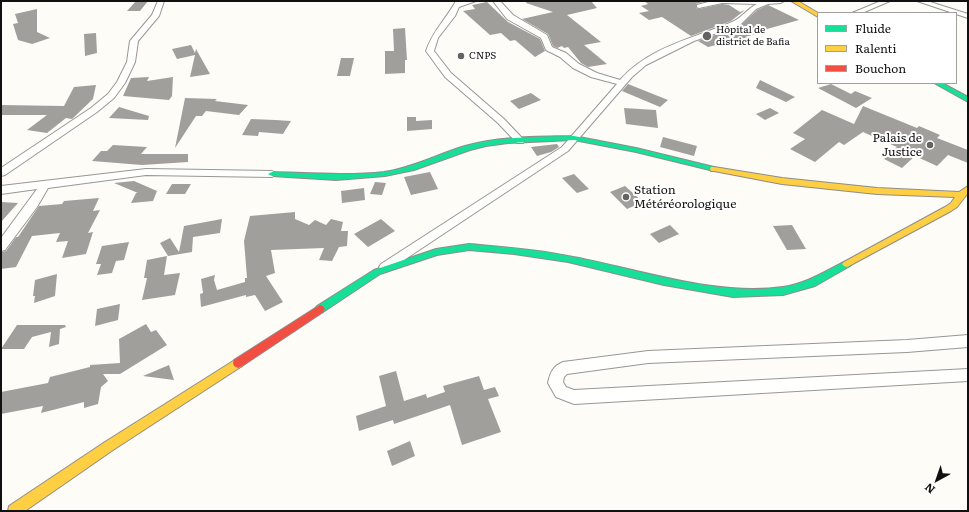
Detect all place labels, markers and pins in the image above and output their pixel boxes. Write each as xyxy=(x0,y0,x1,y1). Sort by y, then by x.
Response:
place label: Hôpital de district de Bafia xyxy=(716,24,790,48)
marker: Hôpital de district de Bafia xyxy=(701,30,713,42)
place label: CNPS xyxy=(469,50,496,62)
marker: CNPS xyxy=(456,51,466,61)
place label: Palais de Justice xyxy=(873,131,922,159)
marker: Palais de Justice xyxy=(925,140,935,150)
place label: Station Météréorologique xyxy=(634,183,736,211)
marker: Station Météréorologique xyxy=(621,192,631,202)

